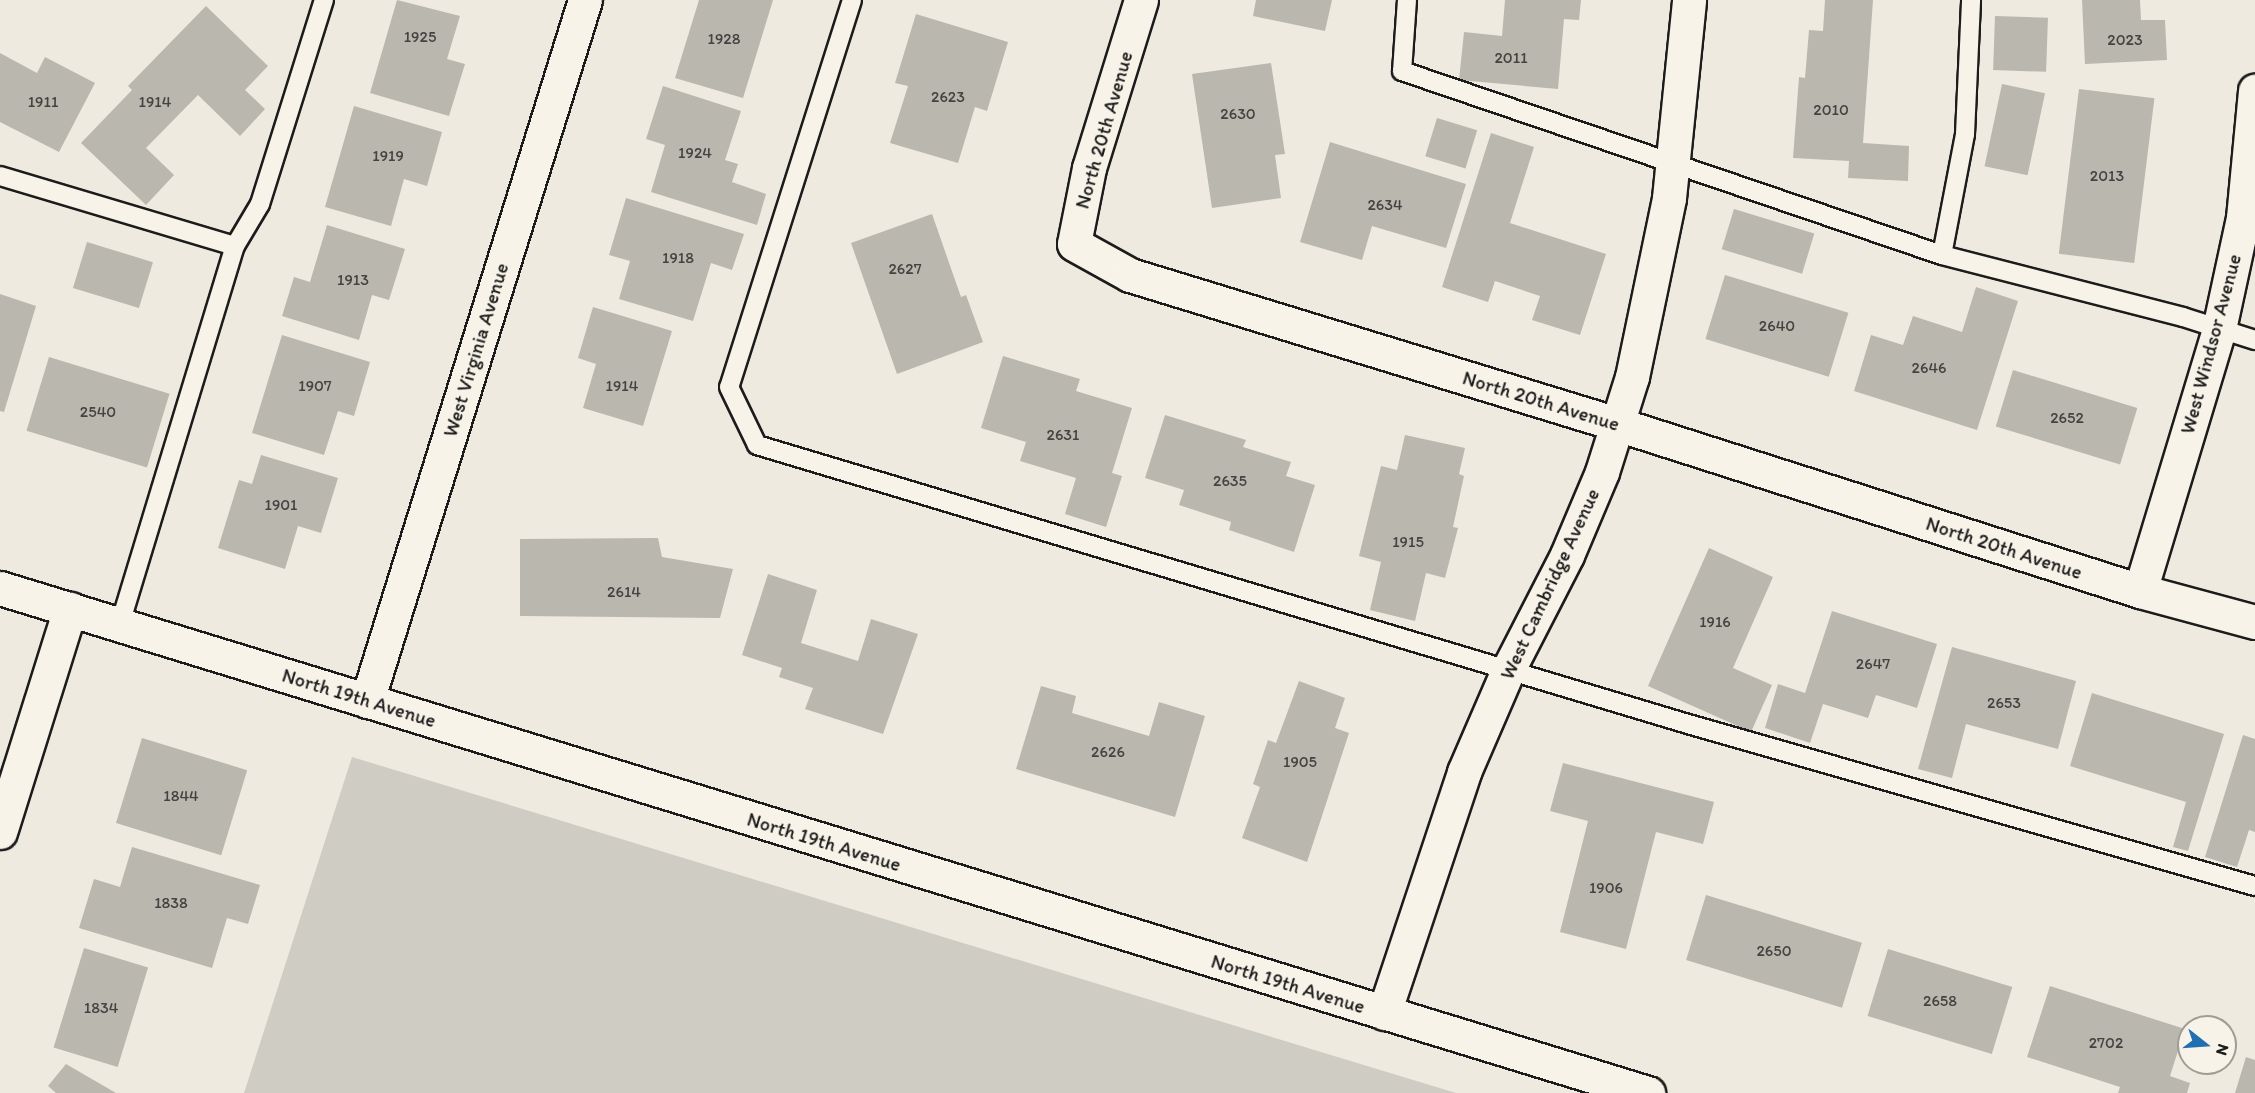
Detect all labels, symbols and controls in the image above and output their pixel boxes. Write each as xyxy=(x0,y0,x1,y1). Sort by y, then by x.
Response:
house number: 1925 xyxy=(404,27,436,47)
house number: 1928 xyxy=(708,29,740,49)
house number: 2023 xyxy=(2107,30,2143,50)
house number: 2011 xyxy=(1494,48,1528,68)
street label: North 20th Avenue xyxy=(1070,49,1138,211)
house number: 2623 xyxy=(931,87,965,107)
house number: 1911 xyxy=(28,92,58,112)
house number: 1914 xyxy=(139,92,171,112)
house number: 2010 xyxy=(1813,100,1849,120)
house number: 2630 xyxy=(1220,104,1256,124)
house number: 1924 xyxy=(678,143,712,163)
house number: 1919 xyxy=(372,146,404,166)
house number: 2013 xyxy=(2090,166,2124,186)
house number: 2634 xyxy=(1367,195,1403,215)
house number: 1918 xyxy=(662,248,694,268)
street label: West Windsor Avenue xyxy=(2175,251,2247,437)
house number: 2627 xyxy=(888,259,922,279)
street label: West Virginia Avenue xyxy=(438,260,514,440)
house number: 1913 xyxy=(337,270,369,290)
house number: 2640 xyxy=(1759,316,1795,336)
house number: 2646 xyxy=(1912,358,1946,378)
street label: North 20th Avenue xyxy=(1460,366,1622,436)
house number: 1907 xyxy=(298,376,332,396)
house number: 1914 xyxy=(606,376,638,396)
house number: 2540 xyxy=(80,402,116,422)
house number: 2652 xyxy=(2050,408,2084,428)
house number: 2631 xyxy=(1046,425,1080,445)
house number: 2635 xyxy=(1213,471,1247,491)
street label: West Cambridge Avenue xyxy=(1495,485,1605,683)
house number: 1901 xyxy=(264,495,298,515)
street label: North 20th Avenue xyxy=(1923,512,2085,584)
house number: 1915 xyxy=(1392,532,1424,552)
house number: 2614 xyxy=(607,582,641,602)
house number: 1916 xyxy=(1699,612,1731,632)
house number: 2647 xyxy=(1856,654,1890,674)
street label: North 19th Avenue xyxy=(280,663,438,733)
house number: 2653 xyxy=(1987,693,2021,713)
house number: 2626 xyxy=(1091,742,1125,762)
house number: 1905 xyxy=(1283,752,1317,772)
house number: 1844 xyxy=(163,786,199,806)
street label: North 19th Avenue xyxy=(745,807,903,877)
house number: 1906 xyxy=(1589,878,1623,898)
house number: 1838 xyxy=(154,893,188,913)
house number: 2650 xyxy=(1756,941,1792,961)
street label: North 19th Avenue xyxy=(1209,949,1367,1019)
house number: 2658 xyxy=(1923,991,1957,1011)
house number: 1834 xyxy=(84,998,118,1018)
north arrow xyxy=(2177,1015,2237,1075)
house number: 2702 xyxy=(2089,1033,2123,1053)
text: N xyxy=(2212,1042,2233,1058)

